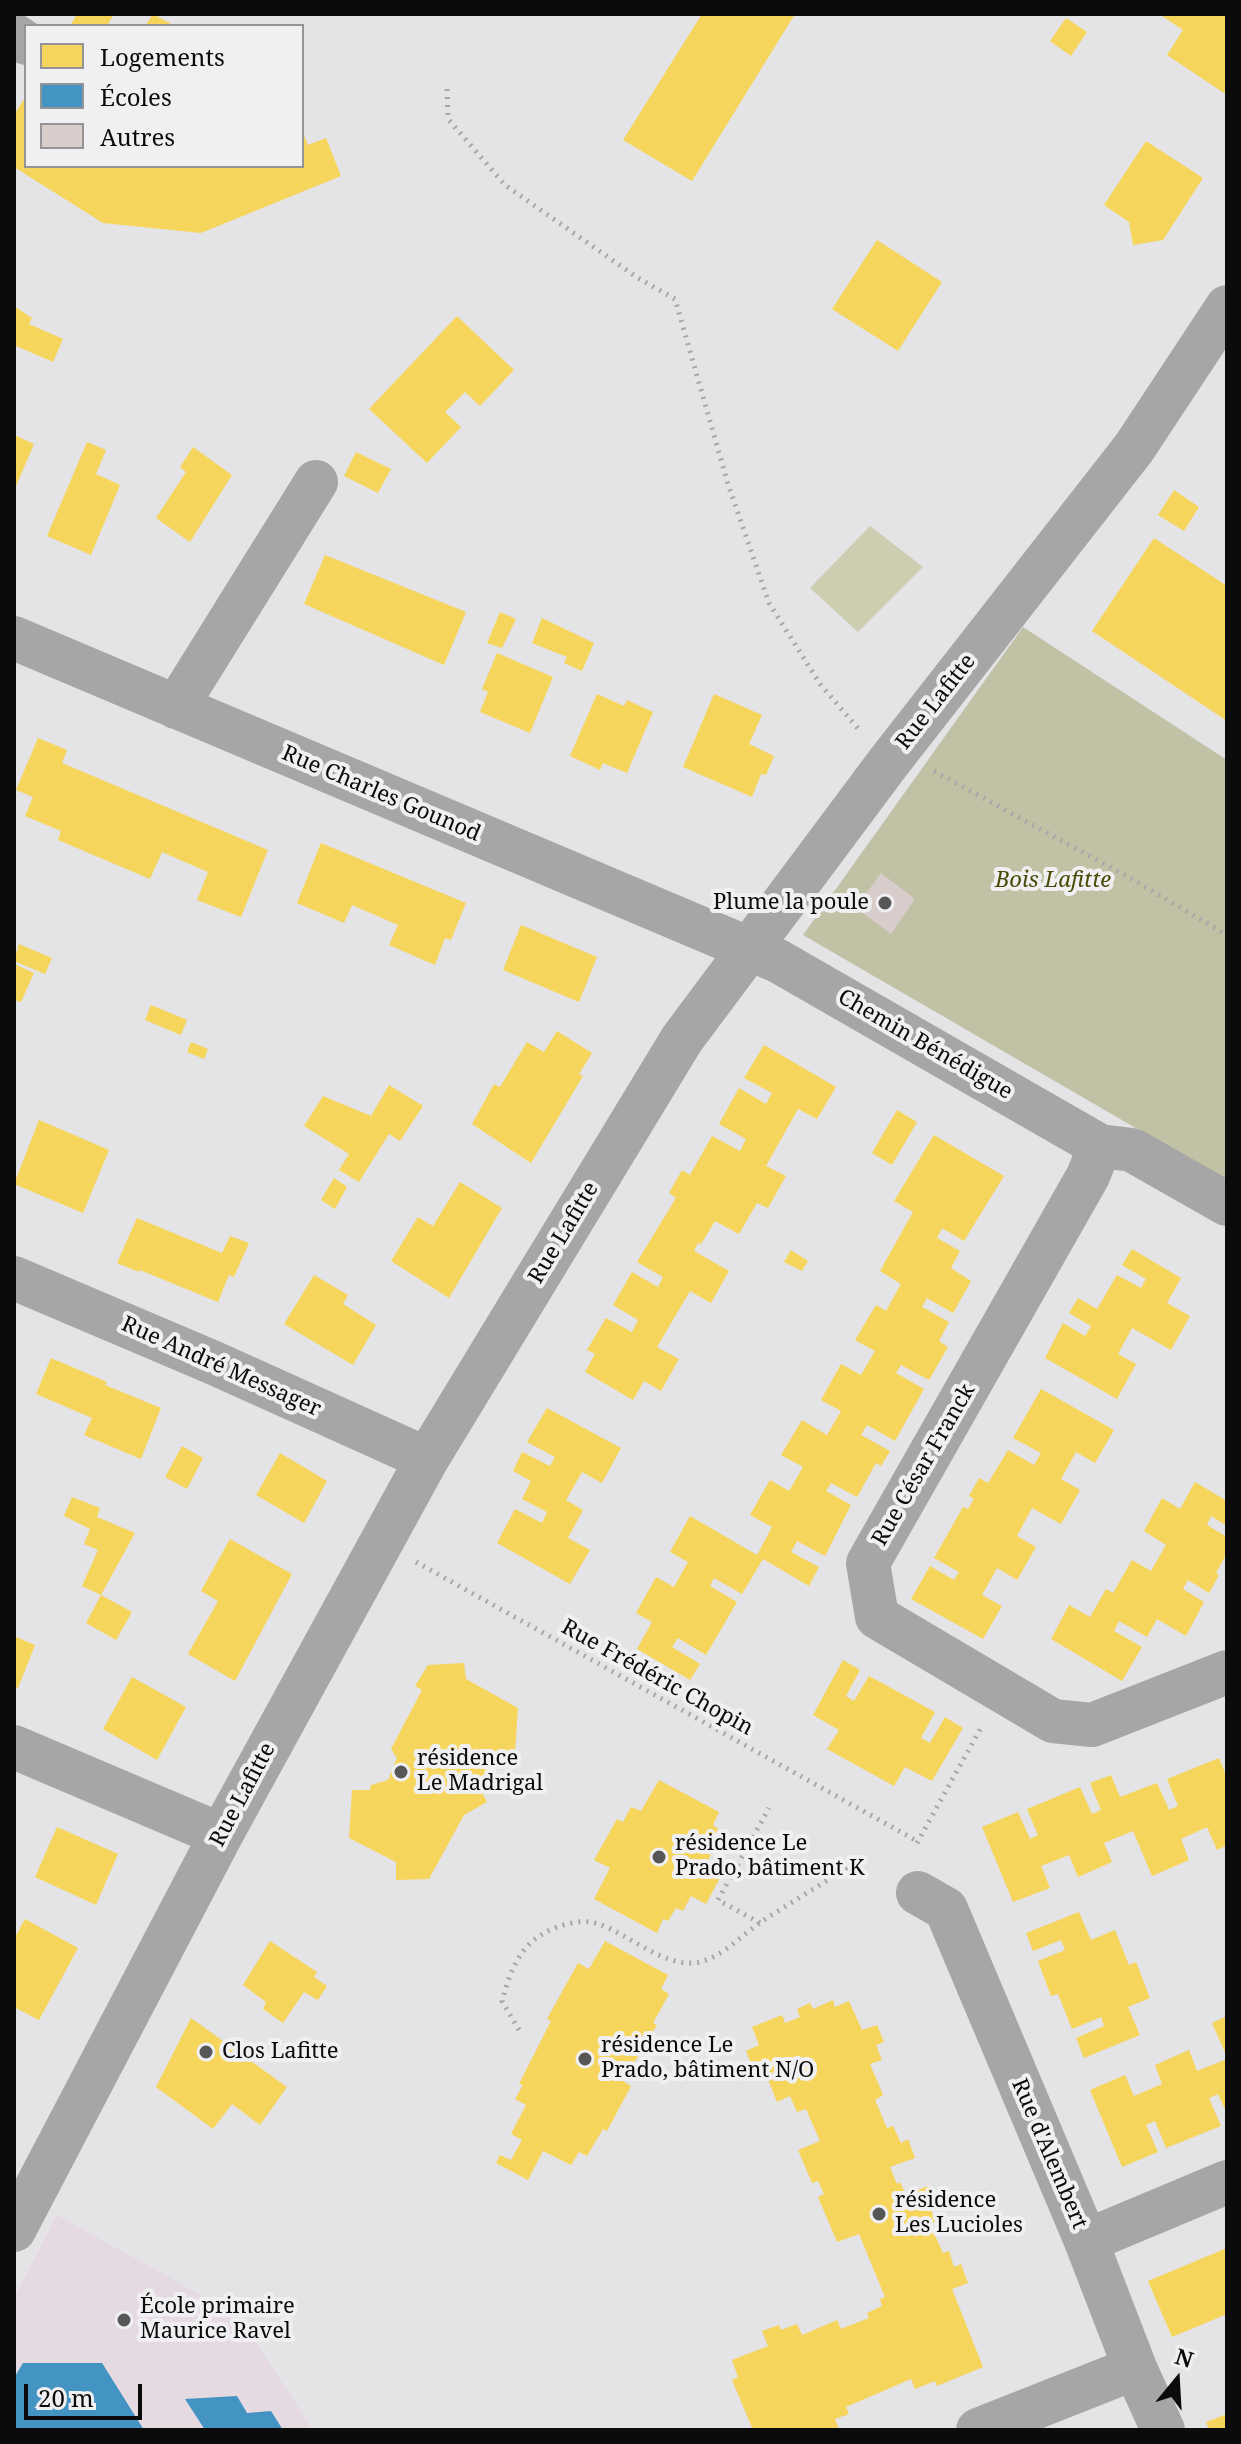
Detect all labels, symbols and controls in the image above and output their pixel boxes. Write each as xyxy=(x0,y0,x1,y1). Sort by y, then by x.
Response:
legend xyxy=(24,24,304,168)
text: Logements xyxy=(100,40,225,73)
text: Écoles xyxy=(100,80,172,113)
text: Autres xyxy=(100,120,175,153)
street label: Rue Lafitte xyxy=(891,649,981,755)
street label: Rue Charles Gounod xyxy=(278,740,484,848)
park label: Bois Lafitte xyxy=(995,868,1111,894)
place label: Plume la poule xyxy=(713,890,869,916)
marker: Plume la poule xyxy=(876,894,894,912)
street label: Chemin Bénédigue xyxy=(833,984,1017,1106)
street label: Rue Lafitte xyxy=(523,1177,605,1289)
street label: Rue André Messager xyxy=(117,1311,325,1423)
street label: Rue César Franck xyxy=(867,1379,981,1551)
street label: Rue Frédéric Chopin xyxy=(557,1614,757,1742)
street label: Rue Lafitte xyxy=(205,1739,281,1851)
place label: résidence Le Madrigal xyxy=(417,1746,543,1798)
marker: résidence Le Madrigal xyxy=(392,1763,410,1781)
place label: résidence Le Prado, bâtiment K xyxy=(675,1831,864,1882)
marker: résidence Le Prado, bâtiment K xyxy=(650,1848,668,1866)
place label: résidence Le Prado, bâtiment N/O xyxy=(601,2033,814,2084)
place label: Clos Lafitte xyxy=(222,2039,339,2065)
marker: Clos Lafitte xyxy=(197,2043,215,2061)
marker: résidence Le Prado, bâtiment N/O xyxy=(576,2050,594,2068)
street label: Rue d'Alembert xyxy=(1005,2075,1093,2233)
place label: résidence Les Lucioles xyxy=(895,2188,1023,2240)
marker: résidence Les Lucioles xyxy=(870,2205,888,2223)
place label: École primaire Maurice Ravel xyxy=(140,2294,295,2346)
marker: École primaire Maurice Ravel xyxy=(115,2311,133,2329)
north arrow xyxy=(1137,2340,1217,2420)
text: N xyxy=(1172,2340,1197,2374)
scale bar xyxy=(28,2368,146,2418)
text: 20 m xyxy=(38,2381,94,2414)

